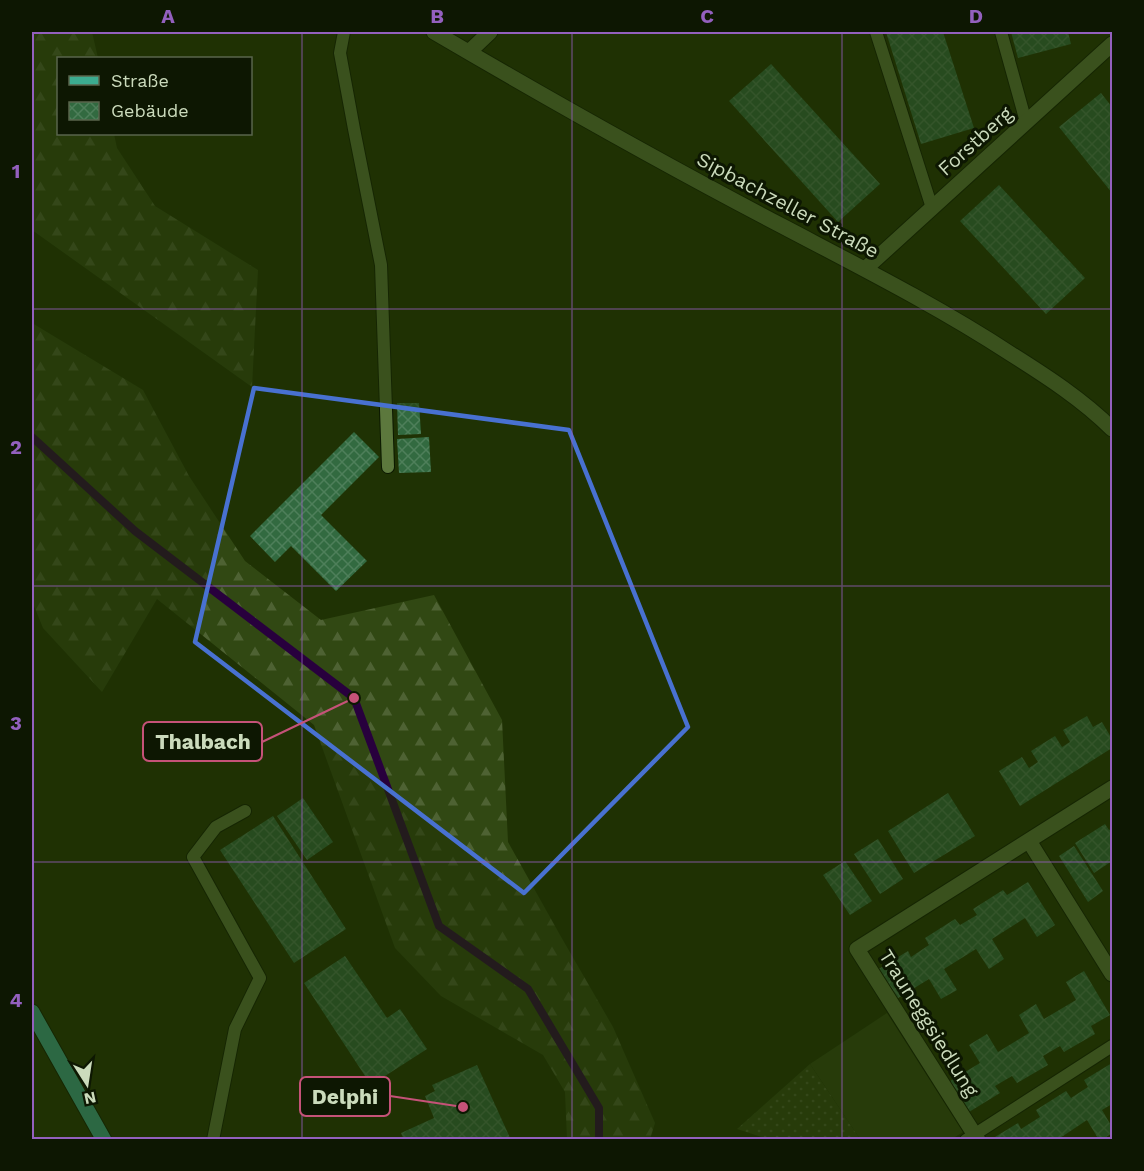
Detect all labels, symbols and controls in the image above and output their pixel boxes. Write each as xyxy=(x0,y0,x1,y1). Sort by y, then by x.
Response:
text: A xyxy=(161,4,175,28)
text: B xyxy=(430,4,444,28)
text: C xyxy=(700,4,714,28)
text: D xyxy=(969,4,983,28)
legend xyxy=(57,57,252,135)
text: Straße xyxy=(111,70,169,91)
text: Gebäude xyxy=(111,100,189,121)
street label: Forstberg xyxy=(933,101,1018,181)
street label: Sipbachzeller Straße xyxy=(693,147,883,263)
text: 1 xyxy=(12,159,20,183)
text: 2 xyxy=(10,435,22,459)
text: 3 xyxy=(10,711,22,735)
callout: Thalbach xyxy=(143,722,262,761)
text: Thalbach xyxy=(155,729,251,754)
street label: Trauneggsiedlung xyxy=(874,945,984,1101)
text: 4 xyxy=(10,988,23,1012)
north arrow xyxy=(57,1054,117,1114)
callout: Delphi xyxy=(300,1077,390,1116)
text: Delphi xyxy=(312,1084,378,1109)
text: N xyxy=(82,1088,98,1109)

